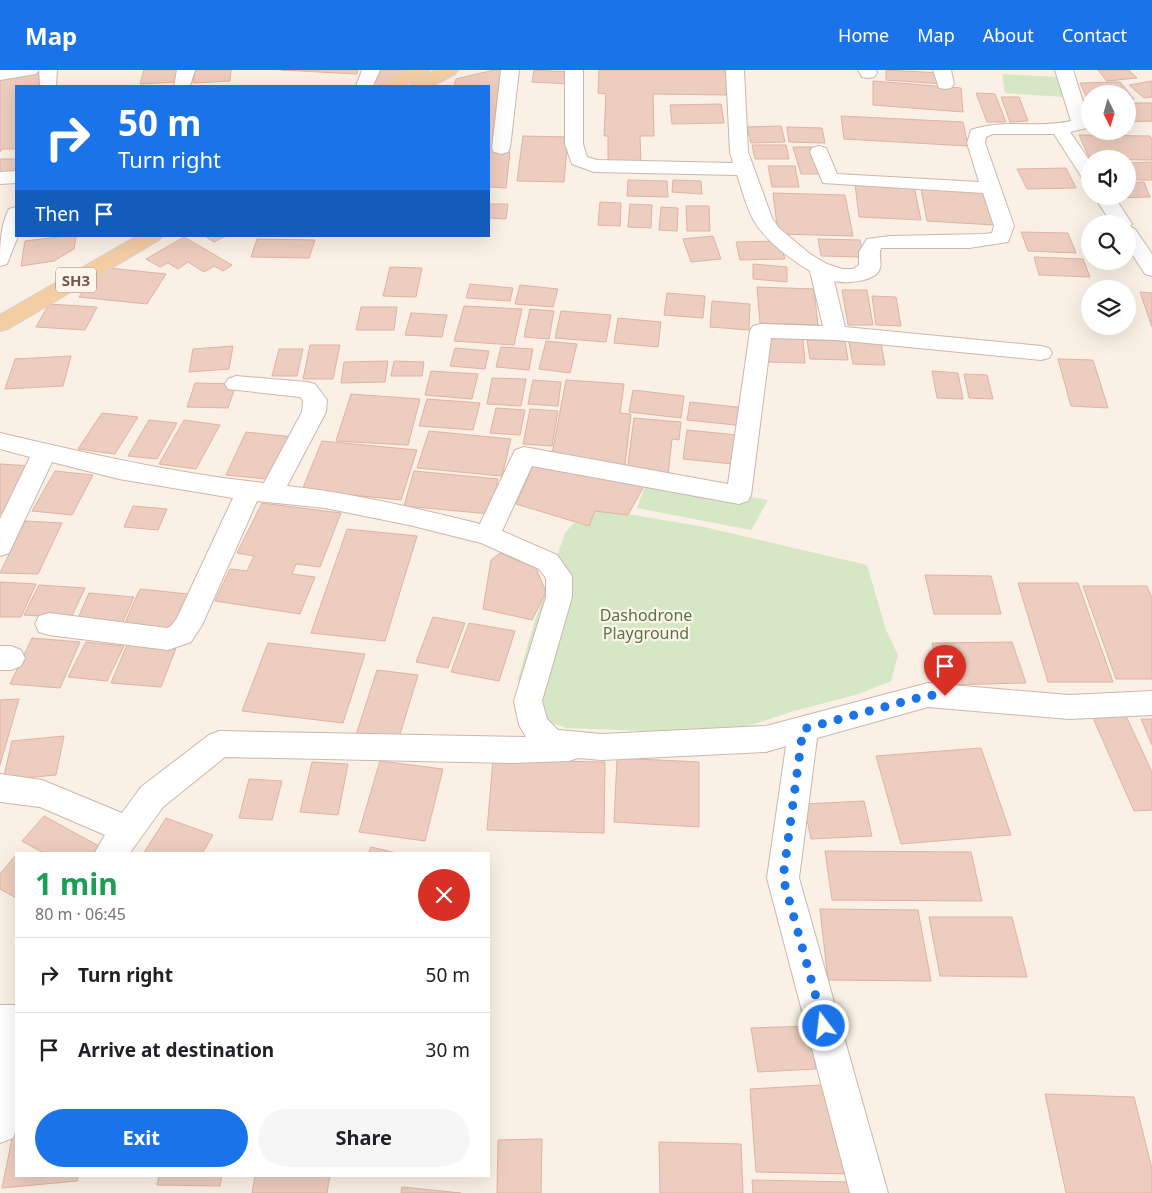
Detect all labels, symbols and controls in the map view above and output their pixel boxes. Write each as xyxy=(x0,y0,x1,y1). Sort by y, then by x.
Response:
text: Map xyxy=(25,19,77,52)
text: Home xyxy=(838,23,889,47)
text: Map xyxy=(917,23,955,47)
text: About xyxy=(983,23,1034,47)
text: Contact xyxy=(1062,23,1127,47)
north arrow xyxy=(1081,85,1136,140)
map controls xyxy=(1081,85,1136,335)
text: 50 m xyxy=(118,99,201,146)
icon: right xyxy=(35,105,100,170)
text: Turn right xyxy=(118,144,221,174)
button: sound xyxy=(1081,150,1136,205)
icon: arrive xyxy=(90,200,118,228)
text: Then xyxy=(35,201,80,227)
button: search xyxy=(1081,215,1136,270)
road number: SH3 xyxy=(56,268,96,292)
button: layers xyxy=(1081,280,1136,335)
park label: Dashodrone Playground xyxy=(600,604,692,644)
pin xyxy=(924,645,966,696)
icon: arrive xyxy=(931,652,959,680)
text: 1 min xyxy=(35,863,118,904)
button: close xyxy=(418,869,470,921)
text: 80 m · 06:45 xyxy=(35,903,126,925)
icon: right xyxy=(35,961,63,989)
text: Turn right xyxy=(78,962,173,988)
text: 50 m xyxy=(426,962,470,988)
position arrow xyxy=(797,999,849,1051)
icon: arrive xyxy=(35,1036,63,1064)
text: Arrive at destination xyxy=(78,1037,274,1063)
text: 30 m xyxy=(426,1037,470,1063)
button: Exit xyxy=(35,1109,248,1167)
button: Share xyxy=(258,1109,470,1167)

